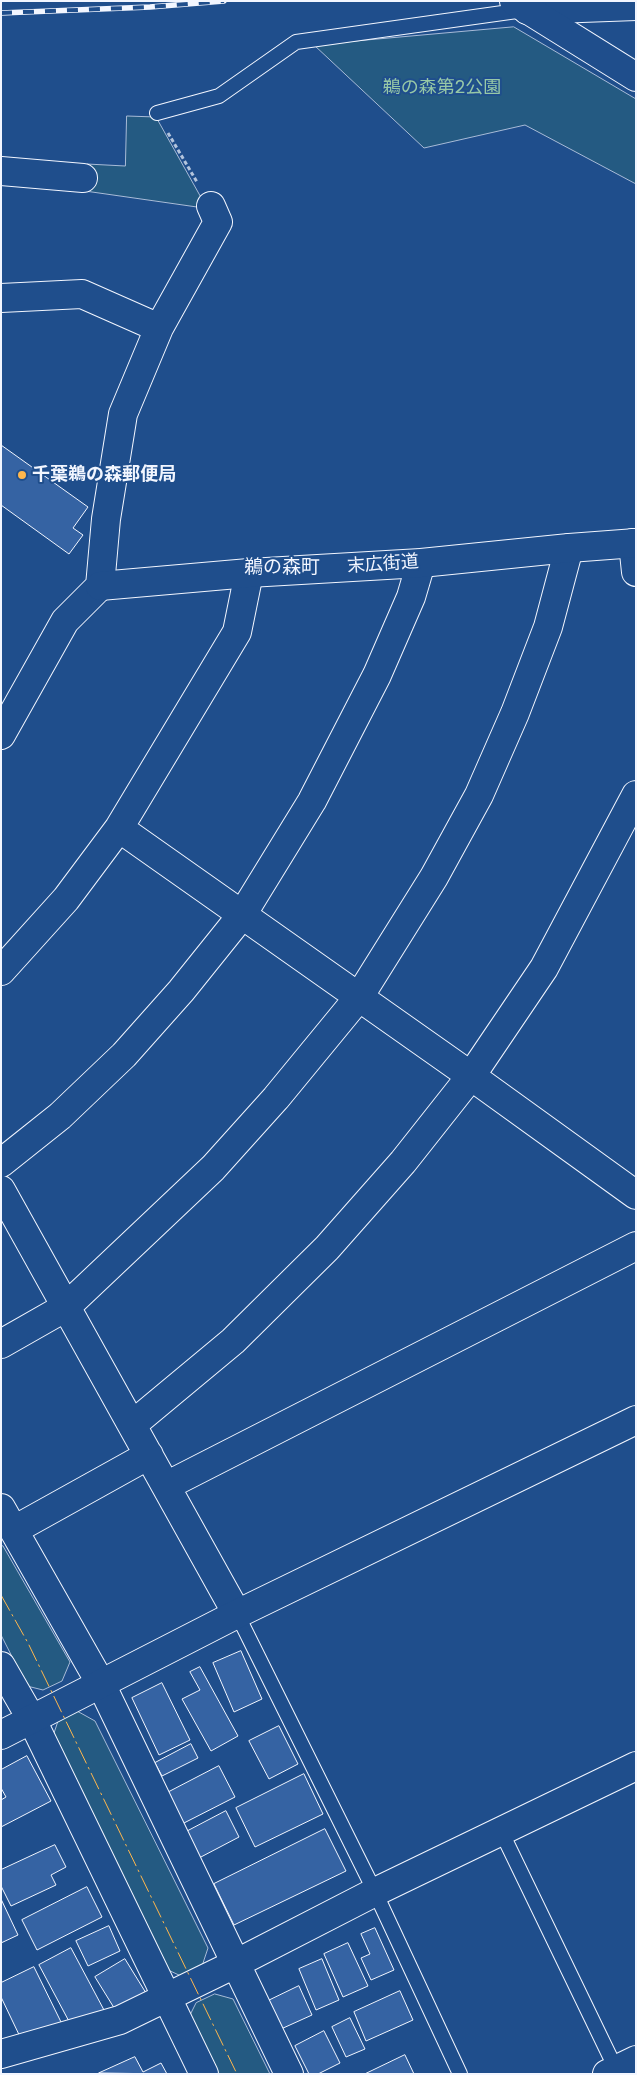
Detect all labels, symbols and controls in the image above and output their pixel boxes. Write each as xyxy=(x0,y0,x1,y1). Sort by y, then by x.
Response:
park label: 鵜の森第2公園 xyxy=(383,77,501,99)
place label: 千葉鵜の森郵便局 xyxy=(32,464,176,486)
marker: 千葉鵜の森郵便局 xyxy=(16,469,28,481)
street label: 末広街道 xyxy=(346,552,420,578)
district label: 鵜の森町 xyxy=(244,557,320,579)

